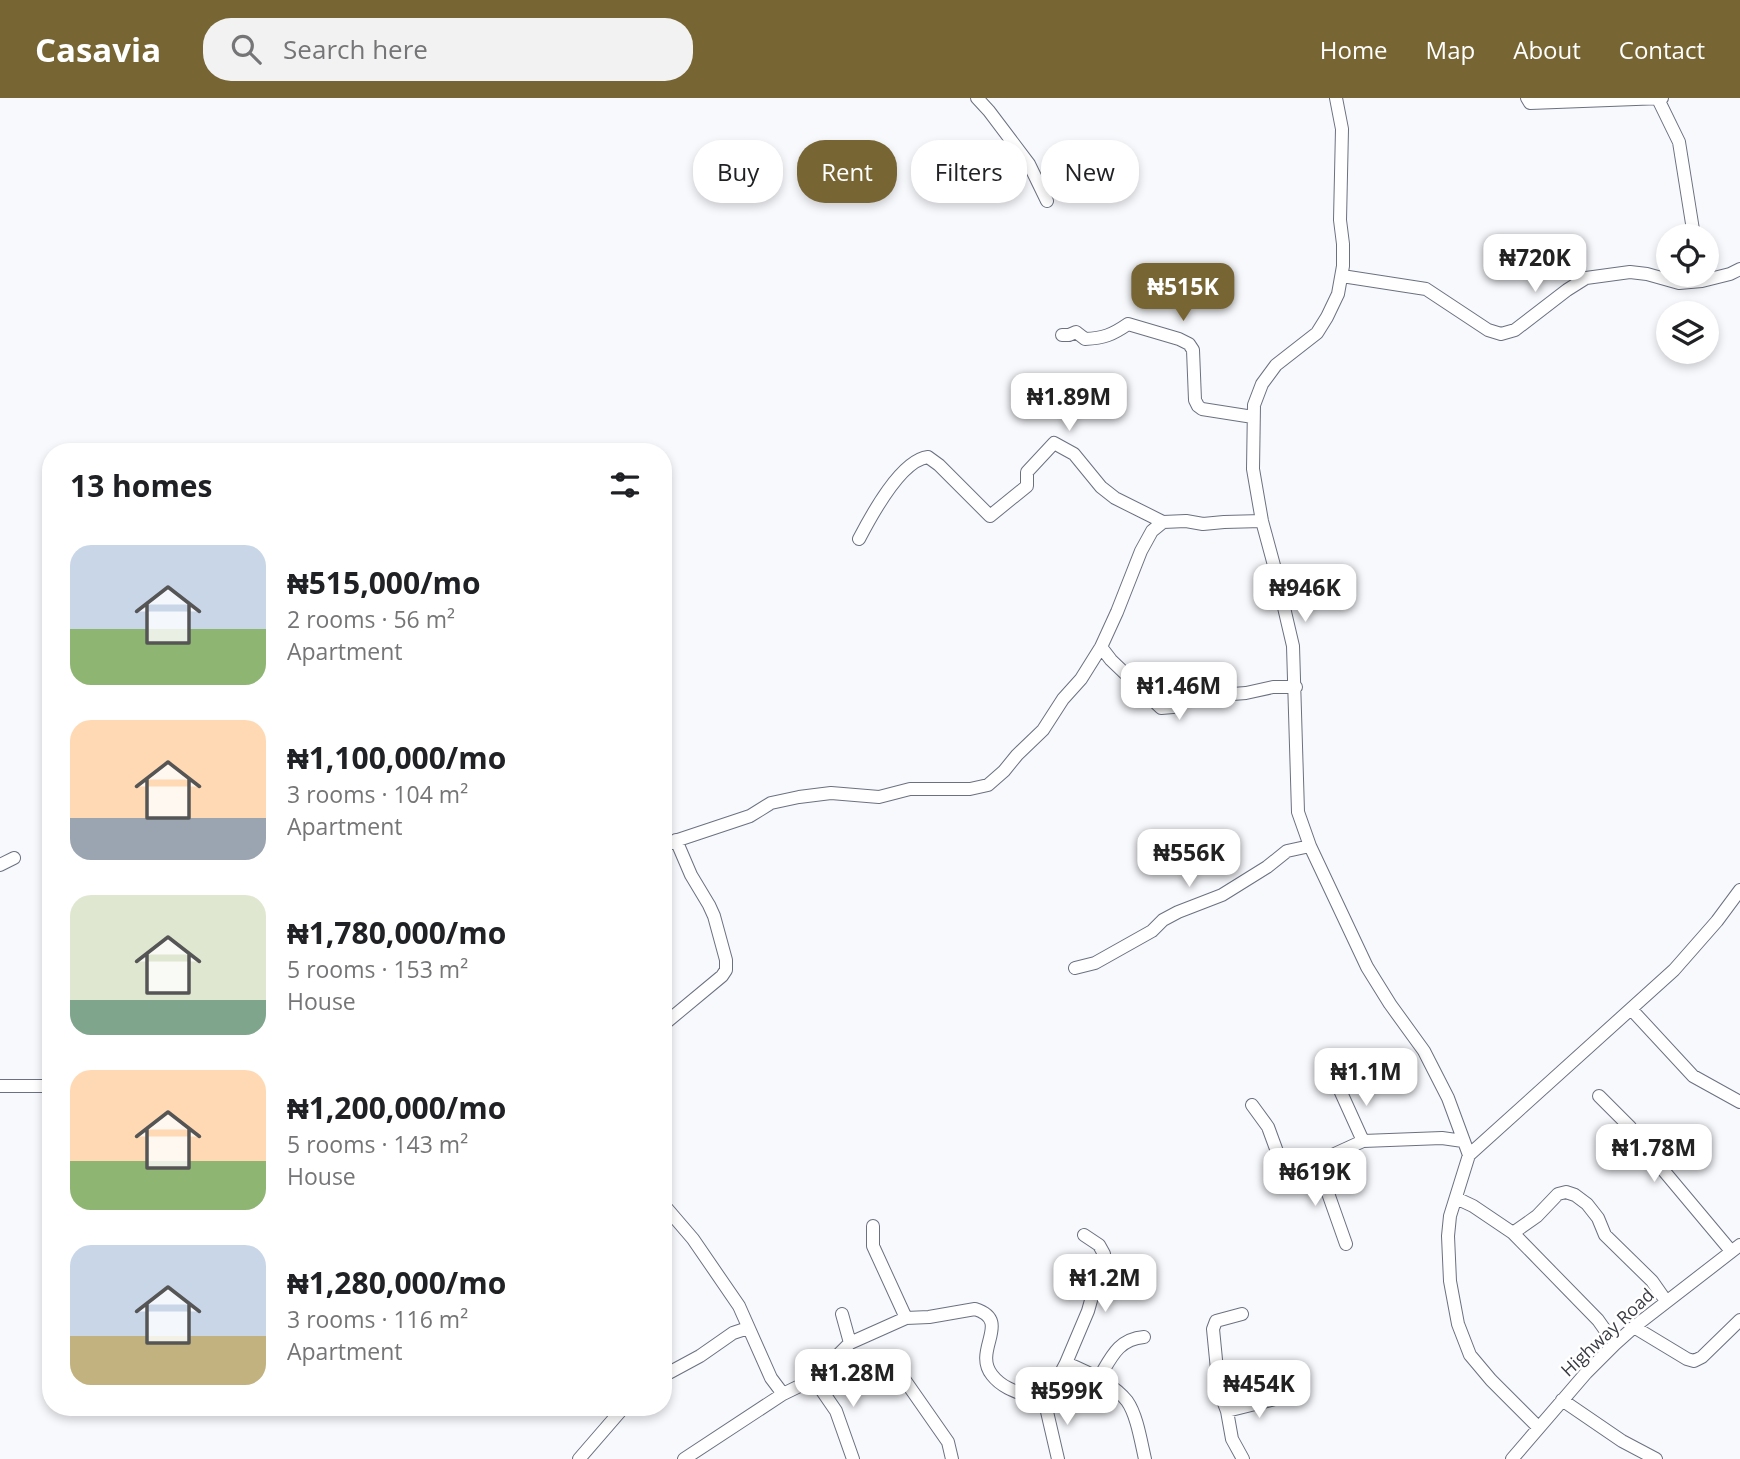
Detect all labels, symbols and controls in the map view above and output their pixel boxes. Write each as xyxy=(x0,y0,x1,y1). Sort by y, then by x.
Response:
search box xyxy=(203,18,693,81)
text: Casavia xyxy=(35,27,161,72)
icon: search xyxy=(227,30,265,68)
text: Search here xyxy=(283,31,428,67)
text: Home xyxy=(1320,33,1388,66)
text: Map xyxy=(1426,33,1475,66)
text: About xyxy=(1513,33,1581,66)
text: Contact xyxy=(1619,33,1705,66)
chip: Buy xyxy=(693,140,783,203)
chip: Rent xyxy=(797,140,897,203)
chip: Filters xyxy=(911,140,1027,203)
chip: New xyxy=(1041,140,1139,203)
map controls xyxy=(1656,224,1719,364)
button: locate xyxy=(1656,224,1719,287)
pin: ₦720K xyxy=(1486,234,1584,294)
text: ₦720K xyxy=(1499,241,1571,273)
pin: ₦515K xyxy=(1134,264,1232,323)
text: ₦515K xyxy=(1147,270,1219,302)
button: layers xyxy=(1656,301,1719,364)
pin: ₦1.89M xyxy=(1012,374,1126,433)
text: ₦1.89M xyxy=(1027,380,1111,412)
text: 13 homes xyxy=(70,465,213,506)
icon: filters xyxy=(606,466,644,504)
text: ₦515,000/mo xyxy=(287,562,481,603)
pin: ₦946K xyxy=(1256,564,1354,624)
text: ₦946K xyxy=(1269,571,1341,603)
icon: home xyxy=(126,573,210,657)
text: 2 rooms · 56 m² xyxy=(287,603,455,635)
text: Apartment xyxy=(287,635,403,667)
pin: ₦1.46M xyxy=(1122,662,1236,722)
text: ₦1.46M xyxy=(1137,669,1221,701)
text: ₦1,100,000/mo xyxy=(287,737,506,778)
icon: home xyxy=(126,748,210,832)
text: 3 rooms · 104 m² xyxy=(287,778,468,810)
text: Apartment xyxy=(287,810,403,842)
pin: ₦556K xyxy=(1140,830,1238,889)
text: ₦556K xyxy=(1153,836,1225,868)
text: ₦1,780,000/mo xyxy=(287,912,506,953)
icon: home xyxy=(126,923,210,1007)
text: 5 rooms · 153 m² xyxy=(287,953,468,985)
text: House xyxy=(287,985,356,1017)
pin: ₦1.1M xyxy=(1317,1048,1415,1108)
text: ₦1.1M xyxy=(1330,1055,1402,1087)
text: ₦1,200,000/mo xyxy=(287,1087,506,1128)
icon: home xyxy=(126,1098,210,1182)
pin: ₦1.78M xyxy=(1597,1124,1711,1184)
text: 5 rooms · 143 m² xyxy=(287,1128,468,1160)
text: ₦1.78M xyxy=(1612,1131,1696,1163)
pin: ₦619K xyxy=(1266,1148,1364,1208)
text: ₦619K xyxy=(1279,1155,1351,1187)
text: House xyxy=(287,1160,356,1192)
pin: ₦1.2M xyxy=(1056,1254,1154,1314)
text: ₦1.2M xyxy=(1069,1261,1141,1293)
text: ₦1,280,000/mo xyxy=(287,1262,506,1303)
icon: home xyxy=(126,1273,210,1357)
street label: Highway Road xyxy=(1555,1283,1659,1381)
text: 3 rooms · 116 m² xyxy=(287,1303,468,1335)
text: Apartment xyxy=(287,1335,403,1367)
pin: ₦1.28M xyxy=(796,1350,910,1409)
text: ₦1.28M xyxy=(811,1356,895,1388)
pin: ₦454K xyxy=(1210,1360,1308,1420)
text: ₦454K xyxy=(1223,1367,1295,1399)
pin: ₦599K xyxy=(1018,1368,1116,1427)
text: ₦599K xyxy=(1031,1374,1103,1406)

